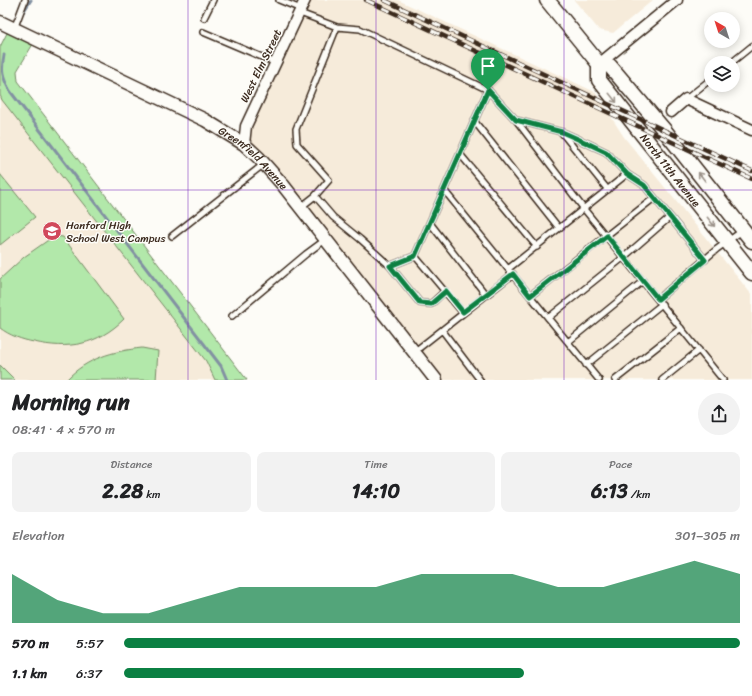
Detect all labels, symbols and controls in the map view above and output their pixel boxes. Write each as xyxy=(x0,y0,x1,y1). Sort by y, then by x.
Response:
north arrow xyxy=(704,12,740,48)
map controls xyxy=(704,12,740,92)
street label: West Elm Street xyxy=(235,26,287,106)
pin xyxy=(471,49,505,90)
icon: arrive xyxy=(477,55,499,77)
button: layers xyxy=(704,56,740,92)
one-way arrow xyxy=(609,92,617,103)
street label: Greenfield Avenue xyxy=(215,121,293,194)
street label: North 11th Avenue xyxy=(635,129,706,212)
one-way arrow xyxy=(697,172,706,183)
place label: Hanford High School West Campus xyxy=(66,216,166,248)
one-way arrow xyxy=(707,216,715,227)
school or university icon: Hanford High School West Campus xyxy=(41,220,63,242)
text: Morning run xyxy=(12,383,130,422)
button: share xyxy=(698,393,740,435)
text: 08:41 · 4 × 570 m xyxy=(12,418,115,441)
text: Distance xyxy=(110,455,152,474)
text: Time xyxy=(364,455,388,474)
text: Pace xyxy=(609,455,632,474)
text: 2.28 xyxy=(102,474,143,509)
text: 14:10 xyxy=(352,474,400,509)
text: 6:13 xyxy=(591,474,628,509)
text: km xyxy=(143,485,161,504)
text: /km xyxy=(628,485,650,504)
text: Elevation xyxy=(12,524,65,547)
text: 301–305 m xyxy=(675,524,740,547)
text: 570 m xyxy=(12,632,49,655)
text: 5:57 xyxy=(76,632,103,655)
text: 1.1 km xyxy=(12,662,47,685)
text: 6:37 xyxy=(76,662,102,685)

